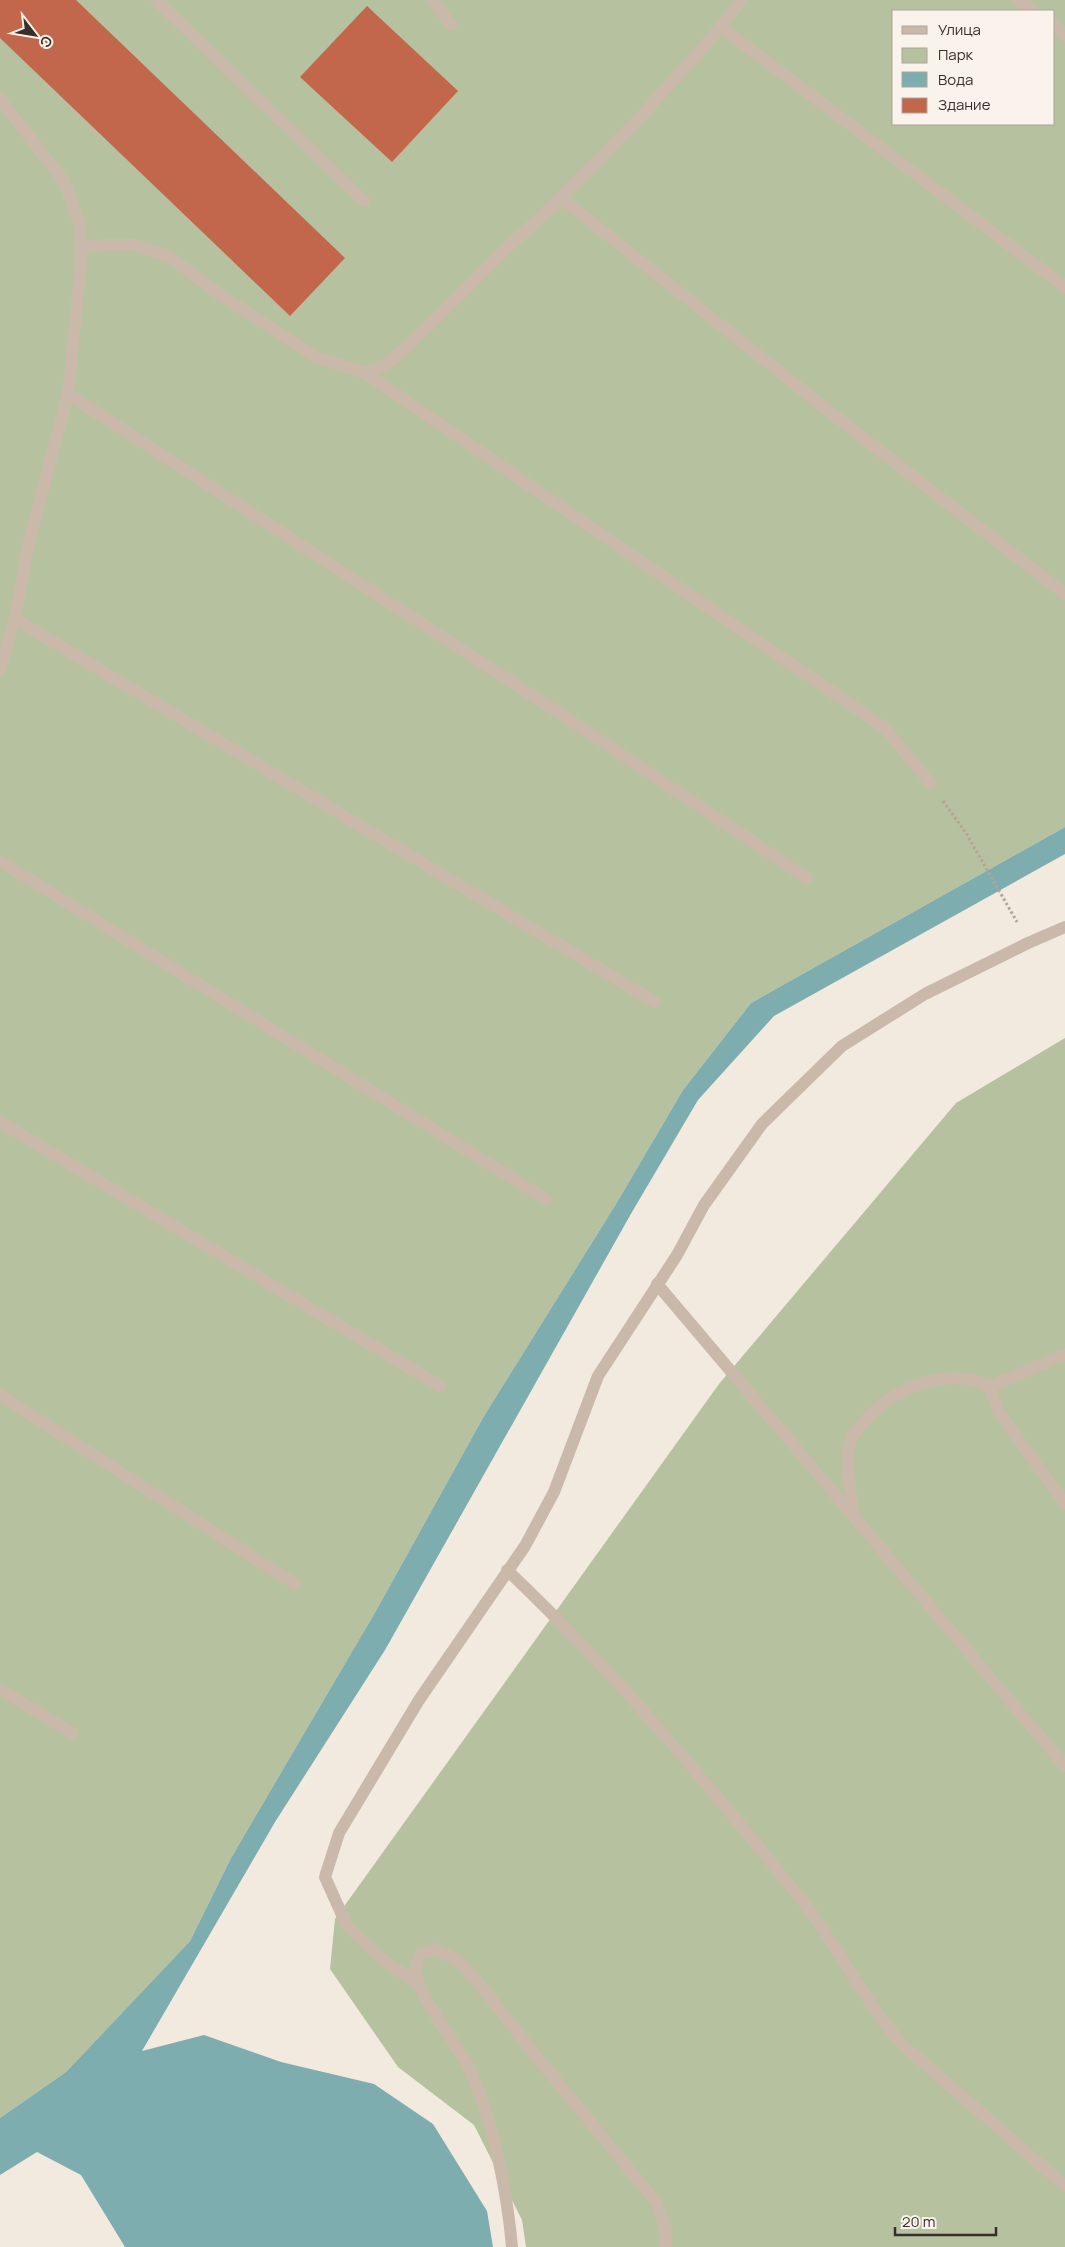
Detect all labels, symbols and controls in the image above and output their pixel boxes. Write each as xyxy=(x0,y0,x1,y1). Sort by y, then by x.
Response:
north arrow xyxy=(10,10,60,60)
legend xyxy=(892,10,1055,125)
text: Улица xyxy=(938,19,981,40)
text: С xyxy=(36,33,57,51)
text: Парк xyxy=(938,44,974,65)
text: Вода xyxy=(938,69,973,90)
text: Здание xyxy=(938,94,991,115)
scale bar xyxy=(895,2204,996,2236)
text: 20 m xyxy=(902,2211,935,2232)

